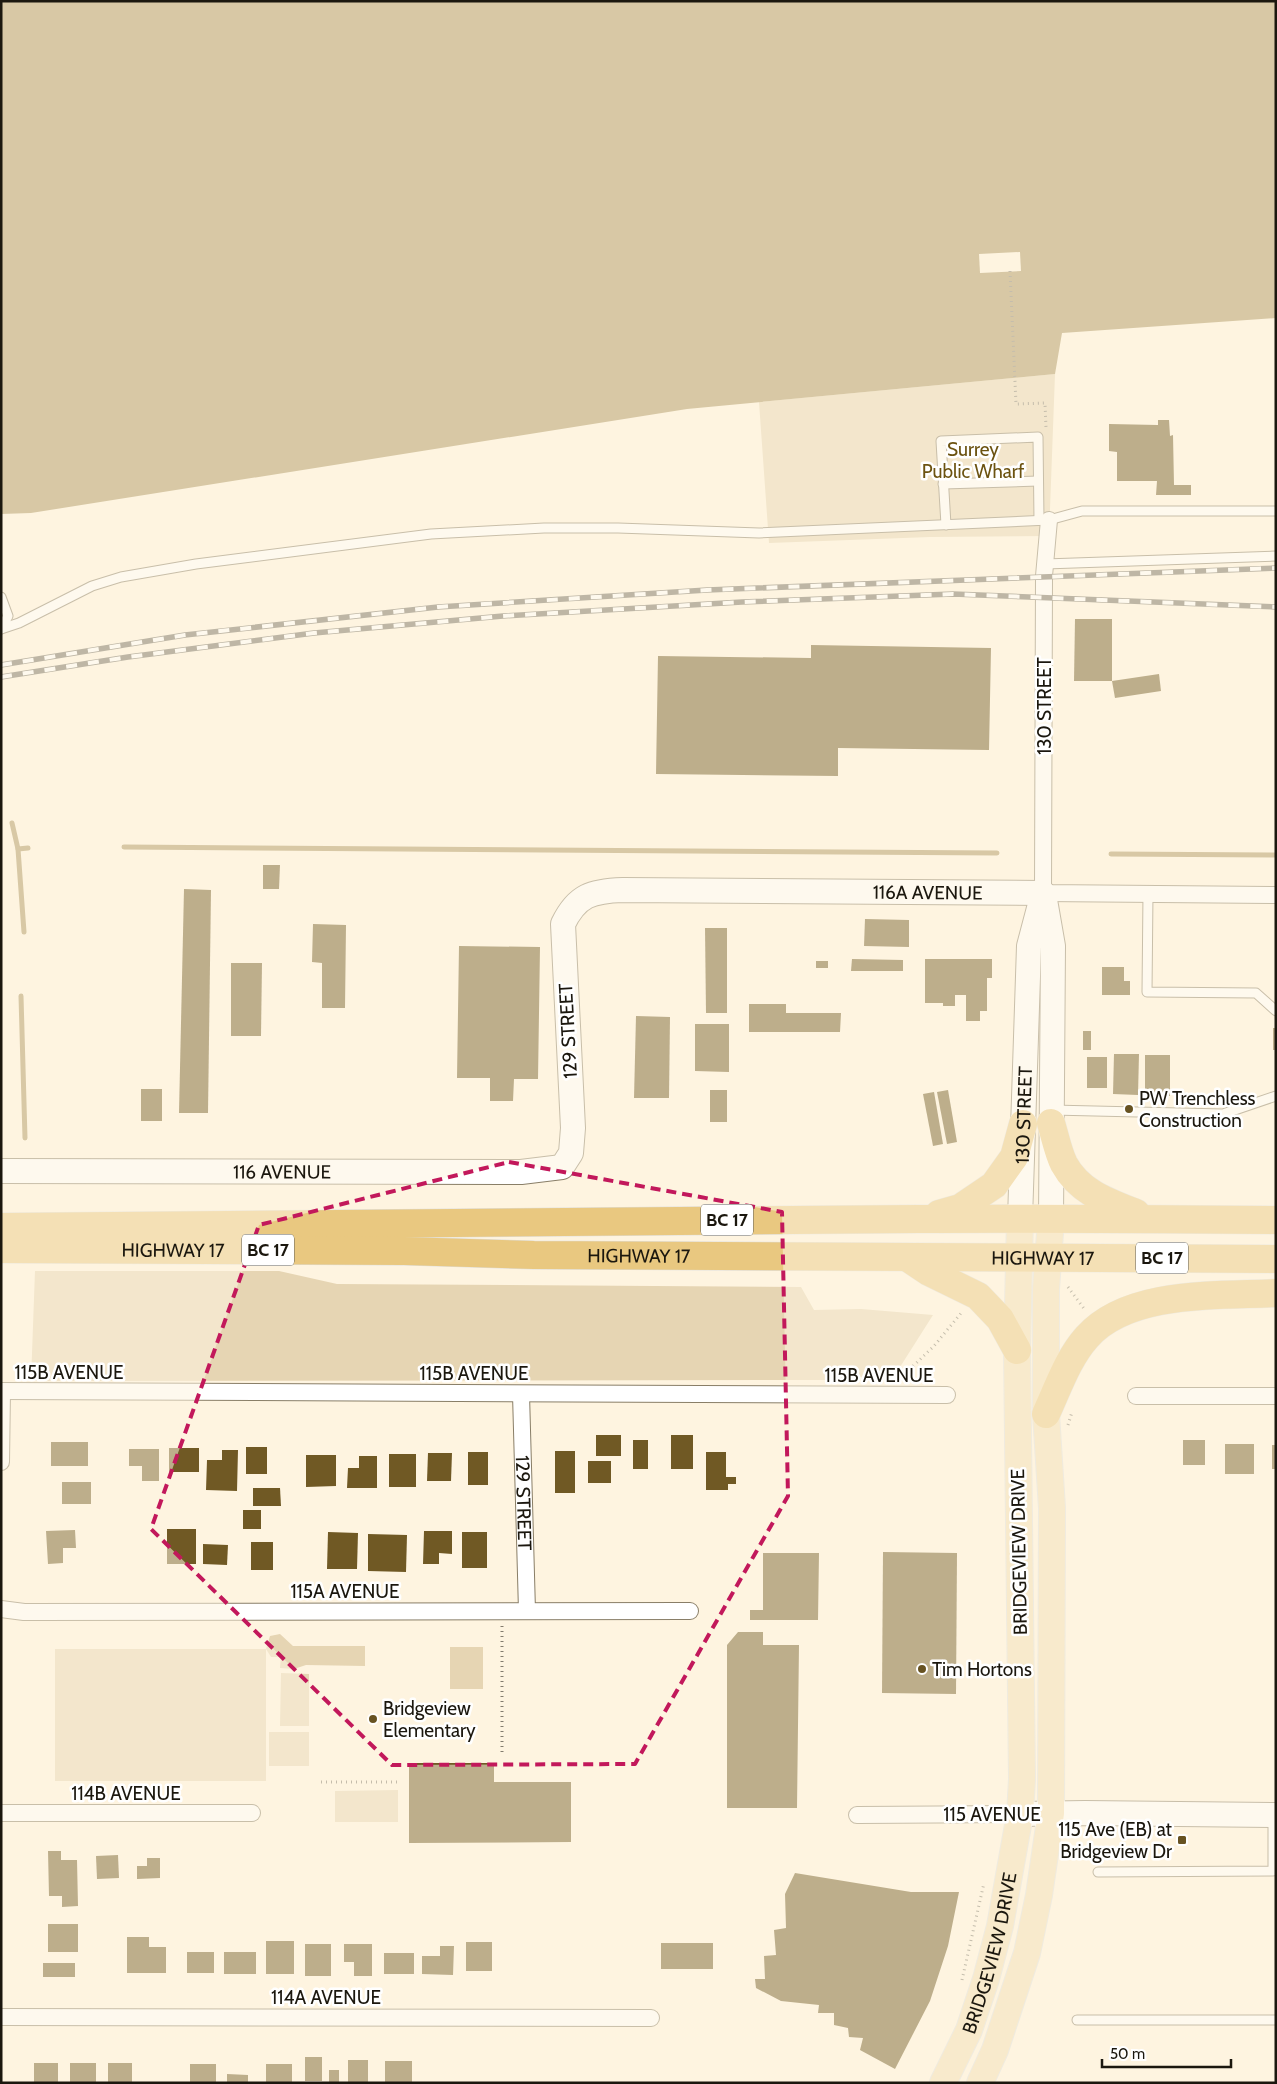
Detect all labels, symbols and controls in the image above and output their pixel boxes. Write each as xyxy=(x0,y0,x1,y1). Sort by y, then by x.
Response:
park label: Surrey Public Wharf xyxy=(922,438,1025,483)
street label: 130 STREET xyxy=(1033,657,1056,755)
street label: 116A AVENUE xyxy=(873,880,983,904)
street label: 129 STREET xyxy=(554,983,582,1079)
street label: 130 STREET xyxy=(1010,1066,1037,1164)
place label: PW Trenchless Construction xyxy=(1139,1087,1256,1132)
marker: PW Trenchless Construction xyxy=(1123,1103,1135,1115)
street label: 116 AVENUE xyxy=(233,1160,331,1183)
road number: BC 17 xyxy=(701,1204,753,1236)
road number: BC 17 xyxy=(242,1234,294,1266)
street label: HIGHWAY 17 xyxy=(121,1238,225,1262)
road number: BC 17 xyxy=(1136,1242,1188,1274)
street label: HIGHWAY 17 xyxy=(587,1244,691,1267)
street label: HIGHWAY 17 xyxy=(991,1246,1095,1270)
street label: 115B AVENUE xyxy=(15,1361,123,1384)
street label: 115B AVENUE xyxy=(420,1362,528,1385)
street label: 115B AVENUE xyxy=(825,1364,933,1387)
street label: 129 STREET xyxy=(511,1455,537,1551)
street label: BRIDGEVIEW DRIVE xyxy=(1006,1469,1032,1635)
street label: 115A AVENUE xyxy=(290,1580,400,1603)
place label: Tim Hortons xyxy=(932,1658,1032,1681)
marker: Tim Hortons xyxy=(916,1663,928,1675)
place label: Bridgeview Elementary xyxy=(383,1697,476,1742)
marker: Bridgeview Elementary xyxy=(367,1713,379,1725)
street label: 114B AVENUE xyxy=(71,1782,181,1805)
street label: 115 AVENUE xyxy=(943,1803,1041,1826)
place label: 115 Ave (EB) at Bridgeview Dr xyxy=(1058,1818,1173,1863)
marker: 115 Ave (EB) at Bridgeview Dr xyxy=(1176,1834,1188,1846)
street label: BRIDGEVIEW DRIVE xyxy=(957,1870,1021,2037)
street label: 114A AVENUE xyxy=(271,1986,381,2009)
scale bar xyxy=(1102,2036,1231,2068)
text: 50 m xyxy=(1110,2045,1145,2063)

